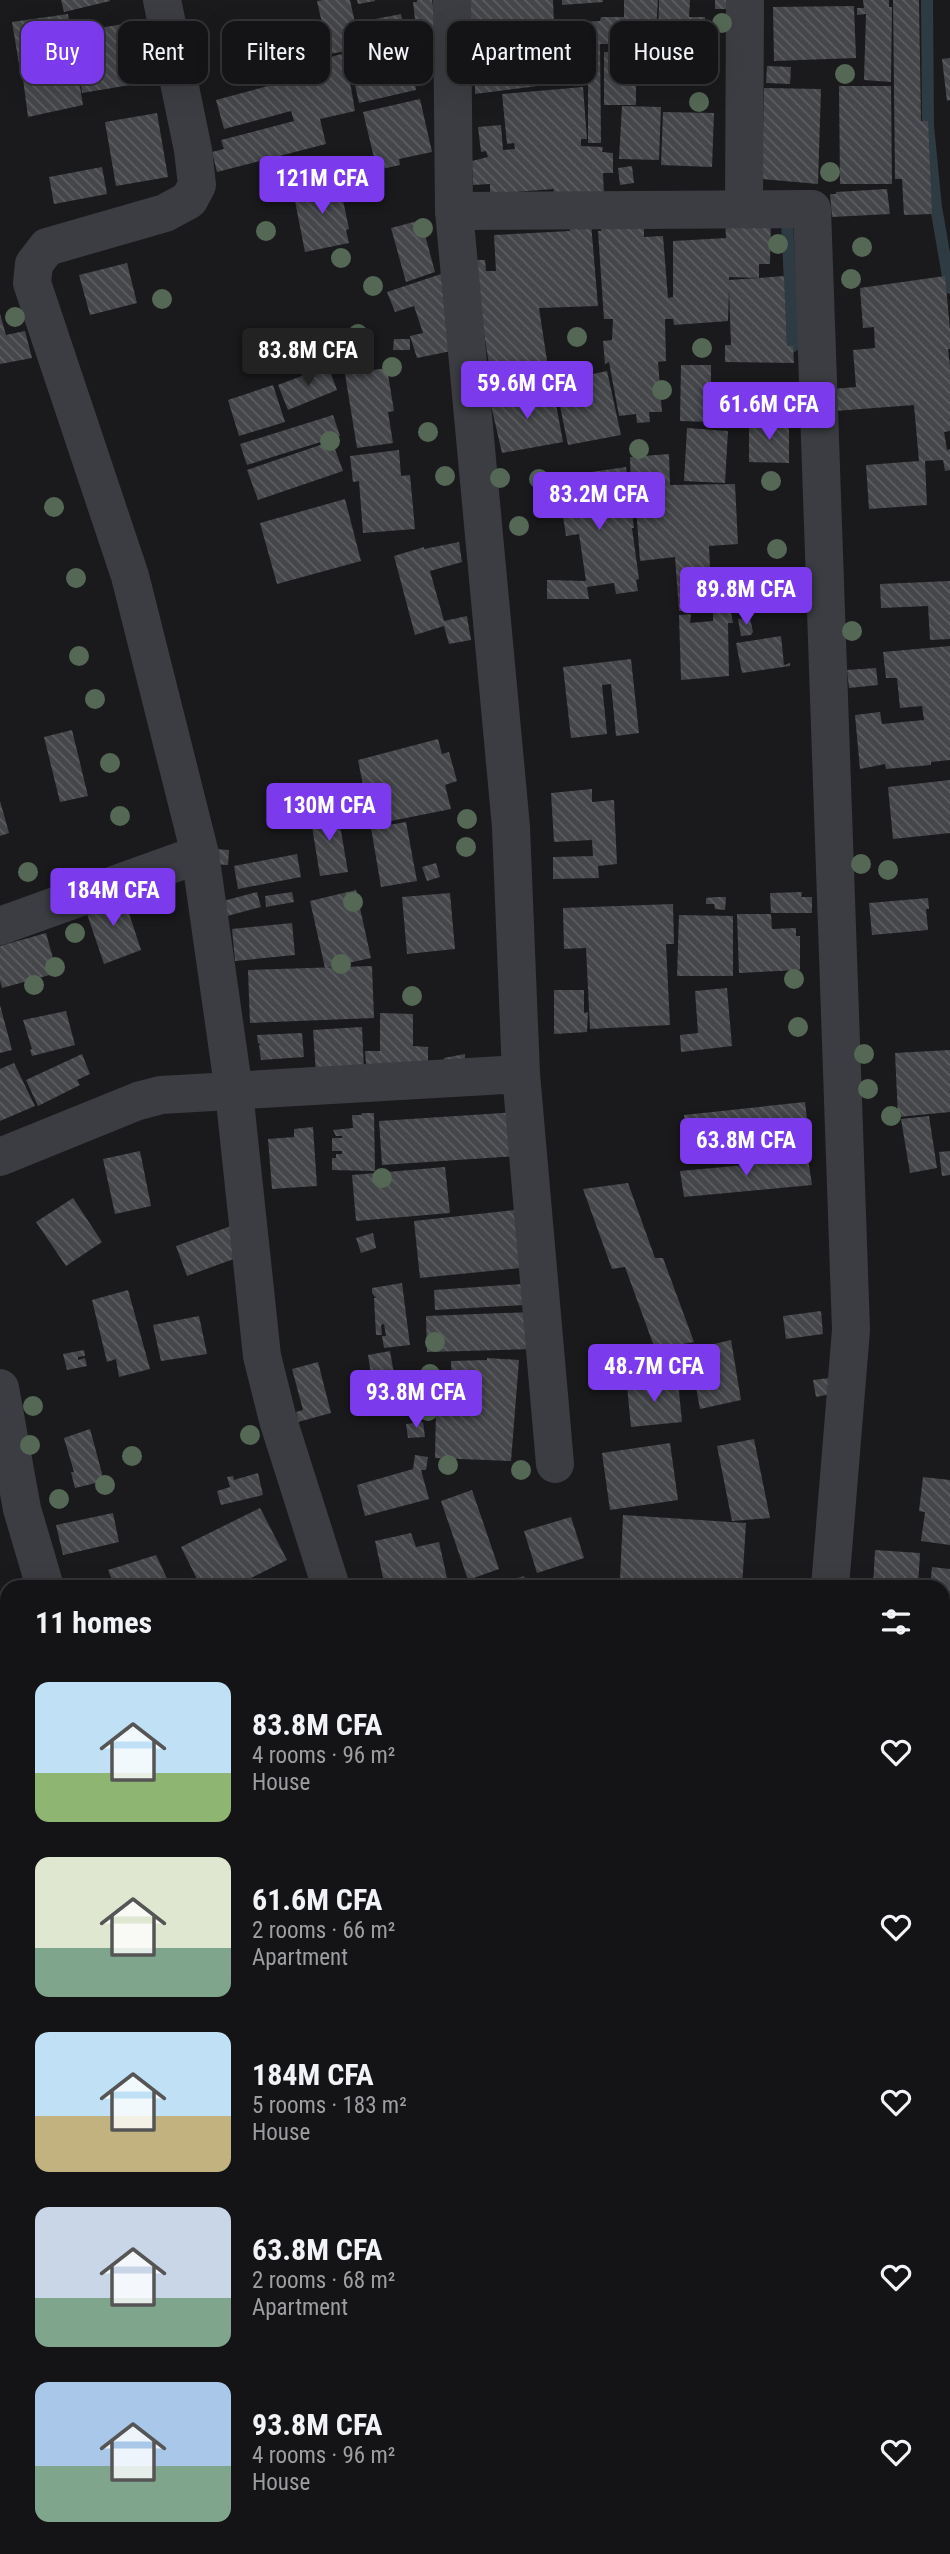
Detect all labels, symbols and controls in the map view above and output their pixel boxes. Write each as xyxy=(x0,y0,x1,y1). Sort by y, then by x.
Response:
chip: Buy xyxy=(21,21,104,84)
chip: Rent xyxy=(118,21,208,84)
chip: Filters xyxy=(222,21,330,84)
chip: New xyxy=(344,21,433,84)
chip: Apartment xyxy=(447,21,596,84)
chip: House xyxy=(610,21,718,84)
pin: 121M CFA xyxy=(250,156,394,216)
text: 121M CFA xyxy=(275,165,369,192)
pin: 83.8M CFA xyxy=(228,328,388,388)
text: 83.8M CFA xyxy=(258,337,358,364)
pin: 59.6M CFA xyxy=(447,362,607,421)
text: 59.6M CFA xyxy=(477,370,577,397)
pin: 61.6M CFA xyxy=(689,382,849,442)
text: 61.6M CFA xyxy=(719,391,819,418)
pin: 83.2M CFA xyxy=(519,472,679,532)
text: 83.2M CFA xyxy=(549,481,649,508)
pin: 89.8M CFA xyxy=(666,568,826,627)
text: 89.8M CFA xyxy=(696,576,796,603)
pin: 130M CFA xyxy=(257,784,401,843)
text: 130M CFA xyxy=(282,792,376,819)
pin: 184M CFA xyxy=(41,869,185,928)
text: 184M CFA xyxy=(66,877,160,904)
pin: 63.8M CFA xyxy=(666,1118,826,1178)
text: 63.8M CFA xyxy=(696,1127,796,1154)
pin: 48.7M CFA xyxy=(574,1344,734,1404)
text: 48.7M CFA xyxy=(604,1353,704,1380)
pin: 93.8M CFA xyxy=(336,1370,496,1430)
text: 93.8M CFA xyxy=(366,1379,466,1406)
icon: filters xyxy=(877,1603,915,1641)
text: 11 homes xyxy=(35,1605,152,1640)
text: 83.8M CFA xyxy=(252,1707,382,1742)
icon: home xyxy=(91,1710,175,1794)
icon: heart xyxy=(877,1733,915,1771)
text: 4 rooms · 96 m² xyxy=(252,1742,395,1769)
text: House xyxy=(252,1769,310,1796)
text: 61.6M CFA xyxy=(252,1882,382,1917)
icon: home xyxy=(91,1885,175,1969)
icon: heart xyxy=(877,1908,915,1946)
text: 2 rooms · 66 m² xyxy=(252,1917,395,1944)
text: Apartment xyxy=(252,1944,348,1971)
text: 184M CFA xyxy=(252,2057,374,2092)
icon: home xyxy=(91,2060,175,2144)
icon: heart xyxy=(877,2083,915,2121)
text: 5 rooms · 183 m² xyxy=(252,2092,407,2119)
text: House xyxy=(252,2119,310,2146)
text: 63.8M CFA xyxy=(252,2232,382,2267)
icon: home xyxy=(91,2235,175,2319)
icon: heart xyxy=(877,2258,915,2296)
text: 2 rooms · 68 m² xyxy=(252,2267,395,2294)
text: Apartment xyxy=(252,2294,348,2321)
text: 93.8M CFA xyxy=(252,2407,382,2442)
icon: home xyxy=(91,2410,175,2494)
icon: heart xyxy=(877,2433,915,2471)
text: 4 rooms · 96 m² xyxy=(252,2442,395,2469)
text: House xyxy=(252,2469,310,2496)

